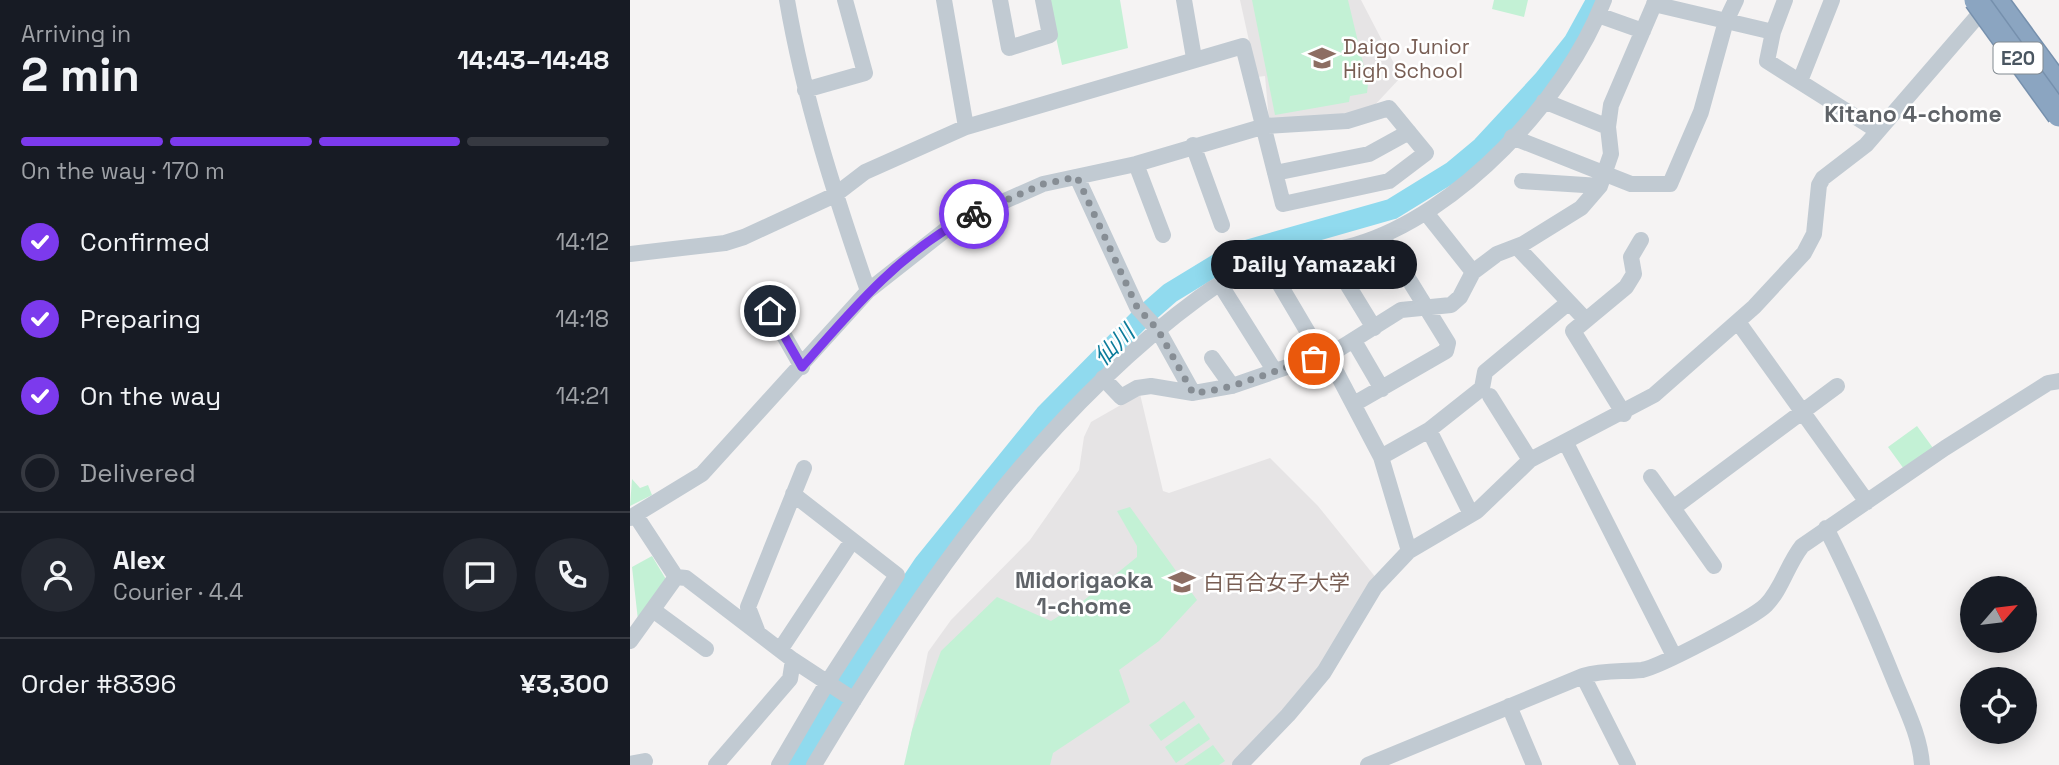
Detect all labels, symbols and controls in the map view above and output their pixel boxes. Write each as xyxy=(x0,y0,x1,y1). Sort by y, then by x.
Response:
text: Arriving in xyxy=(21,19,131,49)
place label: Daigo Junior High School xyxy=(1343,33,1470,84)
text: 14:43–14:48 xyxy=(457,43,609,77)
school or university icon: Daigo Junior High School xyxy=(1307,43,1337,73)
road number: E20 xyxy=(1994,43,2042,74)
text: 2 min xyxy=(21,46,140,104)
district label: Kitano 4-chome xyxy=(1824,99,2002,129)
text: On the way · 170 m xyxy=(21,156,225,186)
courier xyxy=(939,179,1009,249)
icon: bike xyxy=(955,195,993,233)
icon: check xyxy=(21,223,59,261)
text: Confirmed xyxy=(80,225,210,259)
text: 14:12 xyxy=(556,227,609,257)
callout: Daily Yamazaki xyxy=(1211,240,1417,289)
text: Daily Yamazaki xyxy=(1232,249,1396,279)
pin xyxy=(740,281,800,341)
icon: home xyxy=(751,292,789,330)
icon: check xyxy=(21,300,59,338)
text: Preparing xyxy=(80,302,201,336)
text: 14:18 xyxy=(555,304,609,334)
water label: 仙川 xyxy=(1087,316,1143,372)
pin xyxy=(1284,329,1344,389)
icon: bag xyxy=(1295,340,1333,378)
icon: check xyxy=(21,377,59,415)
text: On the way xyxy=(80,379,221,413)
text: 14:21 xyxy=(556,381,609,411)
text: Delivered xyxy=(80,456,196,490)
button: person xyxy=(21,538,95,612)
button: chat xyxy=(443,538,517,612)
button: phone xyxy=(535,538,609,612)
text: Alex xyxy=(113,543,166,577)
district label: Midorigaoka 1-chome xyxy=(1015,565,1153,621)
school or university icon: 白百合女子大学 xyxy=(1167,567,1197,597)
place label: 白百合女子大学 xyxy=(1203,569,1350,596)
north arrow xyxy=(1960,576,2037,653)
map controls xyxy=(1960,576,2037,744)
text: Courier · 4.4 xyxy=(113,577,243,607)
text: Order #8396 xyxy=(21,667,176,701)
text: ¥3,300 xyxy=(520,667,609,701)
button: locate xyxy=(1960,667,2037,744)

